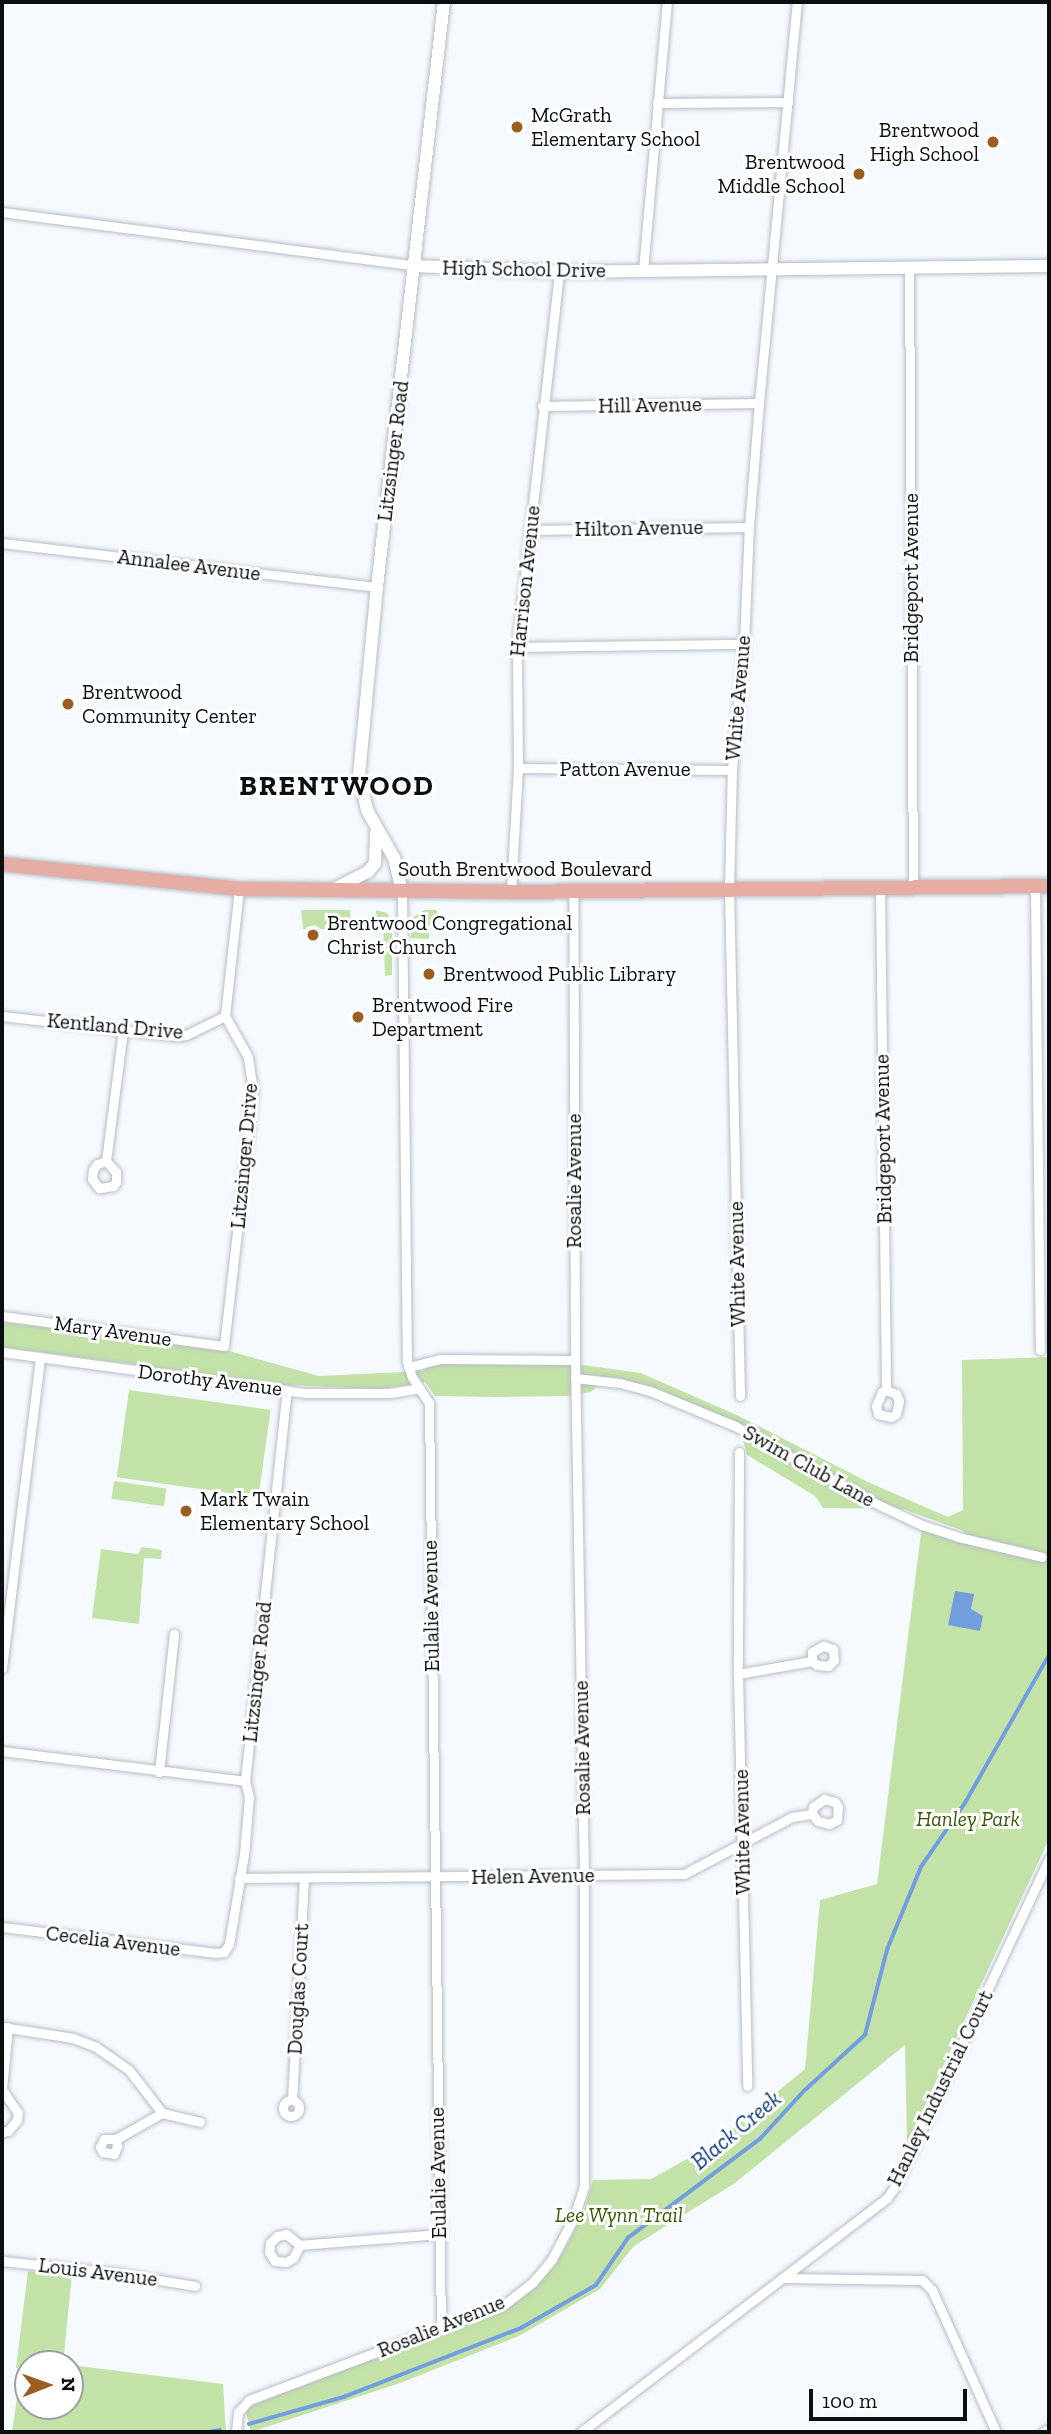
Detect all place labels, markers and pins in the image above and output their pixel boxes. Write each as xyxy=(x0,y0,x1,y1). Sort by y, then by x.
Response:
place label: McGrath Elementary School xyxy=(531,102,701,152)
place label: Brentwood High School xyxy=(869,117,979,167)
marker: McGrath Elementary School xyxy=(509,119,525,135)
marker: Brentwood High School xyxy=(985,134,1001,150)
place label: Brentwood Middle School xyxy=(718,149,845,199)
marker: Brentwood Middle School xyxy=(851,166,867,182)
place label: Brentwood Community Center xyxy=(82,679,258,729)
marker: Brentwood Community Center xyxy=(60,696,76,712)
place label: Brentwood Congregational Christ Church xyxy=(327,910,572,960)
marker: Brentwood Congregational Christ Church xyxy=(305,927,321,943)
place label: Brentwood Public Library xyxy=(443,961,676,987)
marker: Brentwood Public Library xyxy=(421,966,437,982)
place label: Brentwood Fire Department xyxy=(372,992,513,1042)
marker: Brentwood Fire Department xyxy=(350,1009,366,1025)
place label: Mark Twain Elementary School xyxy=(200,1486,370,1536)
marker: Mark Twain Elementary School xyxy=(178,1503,194,1519)

